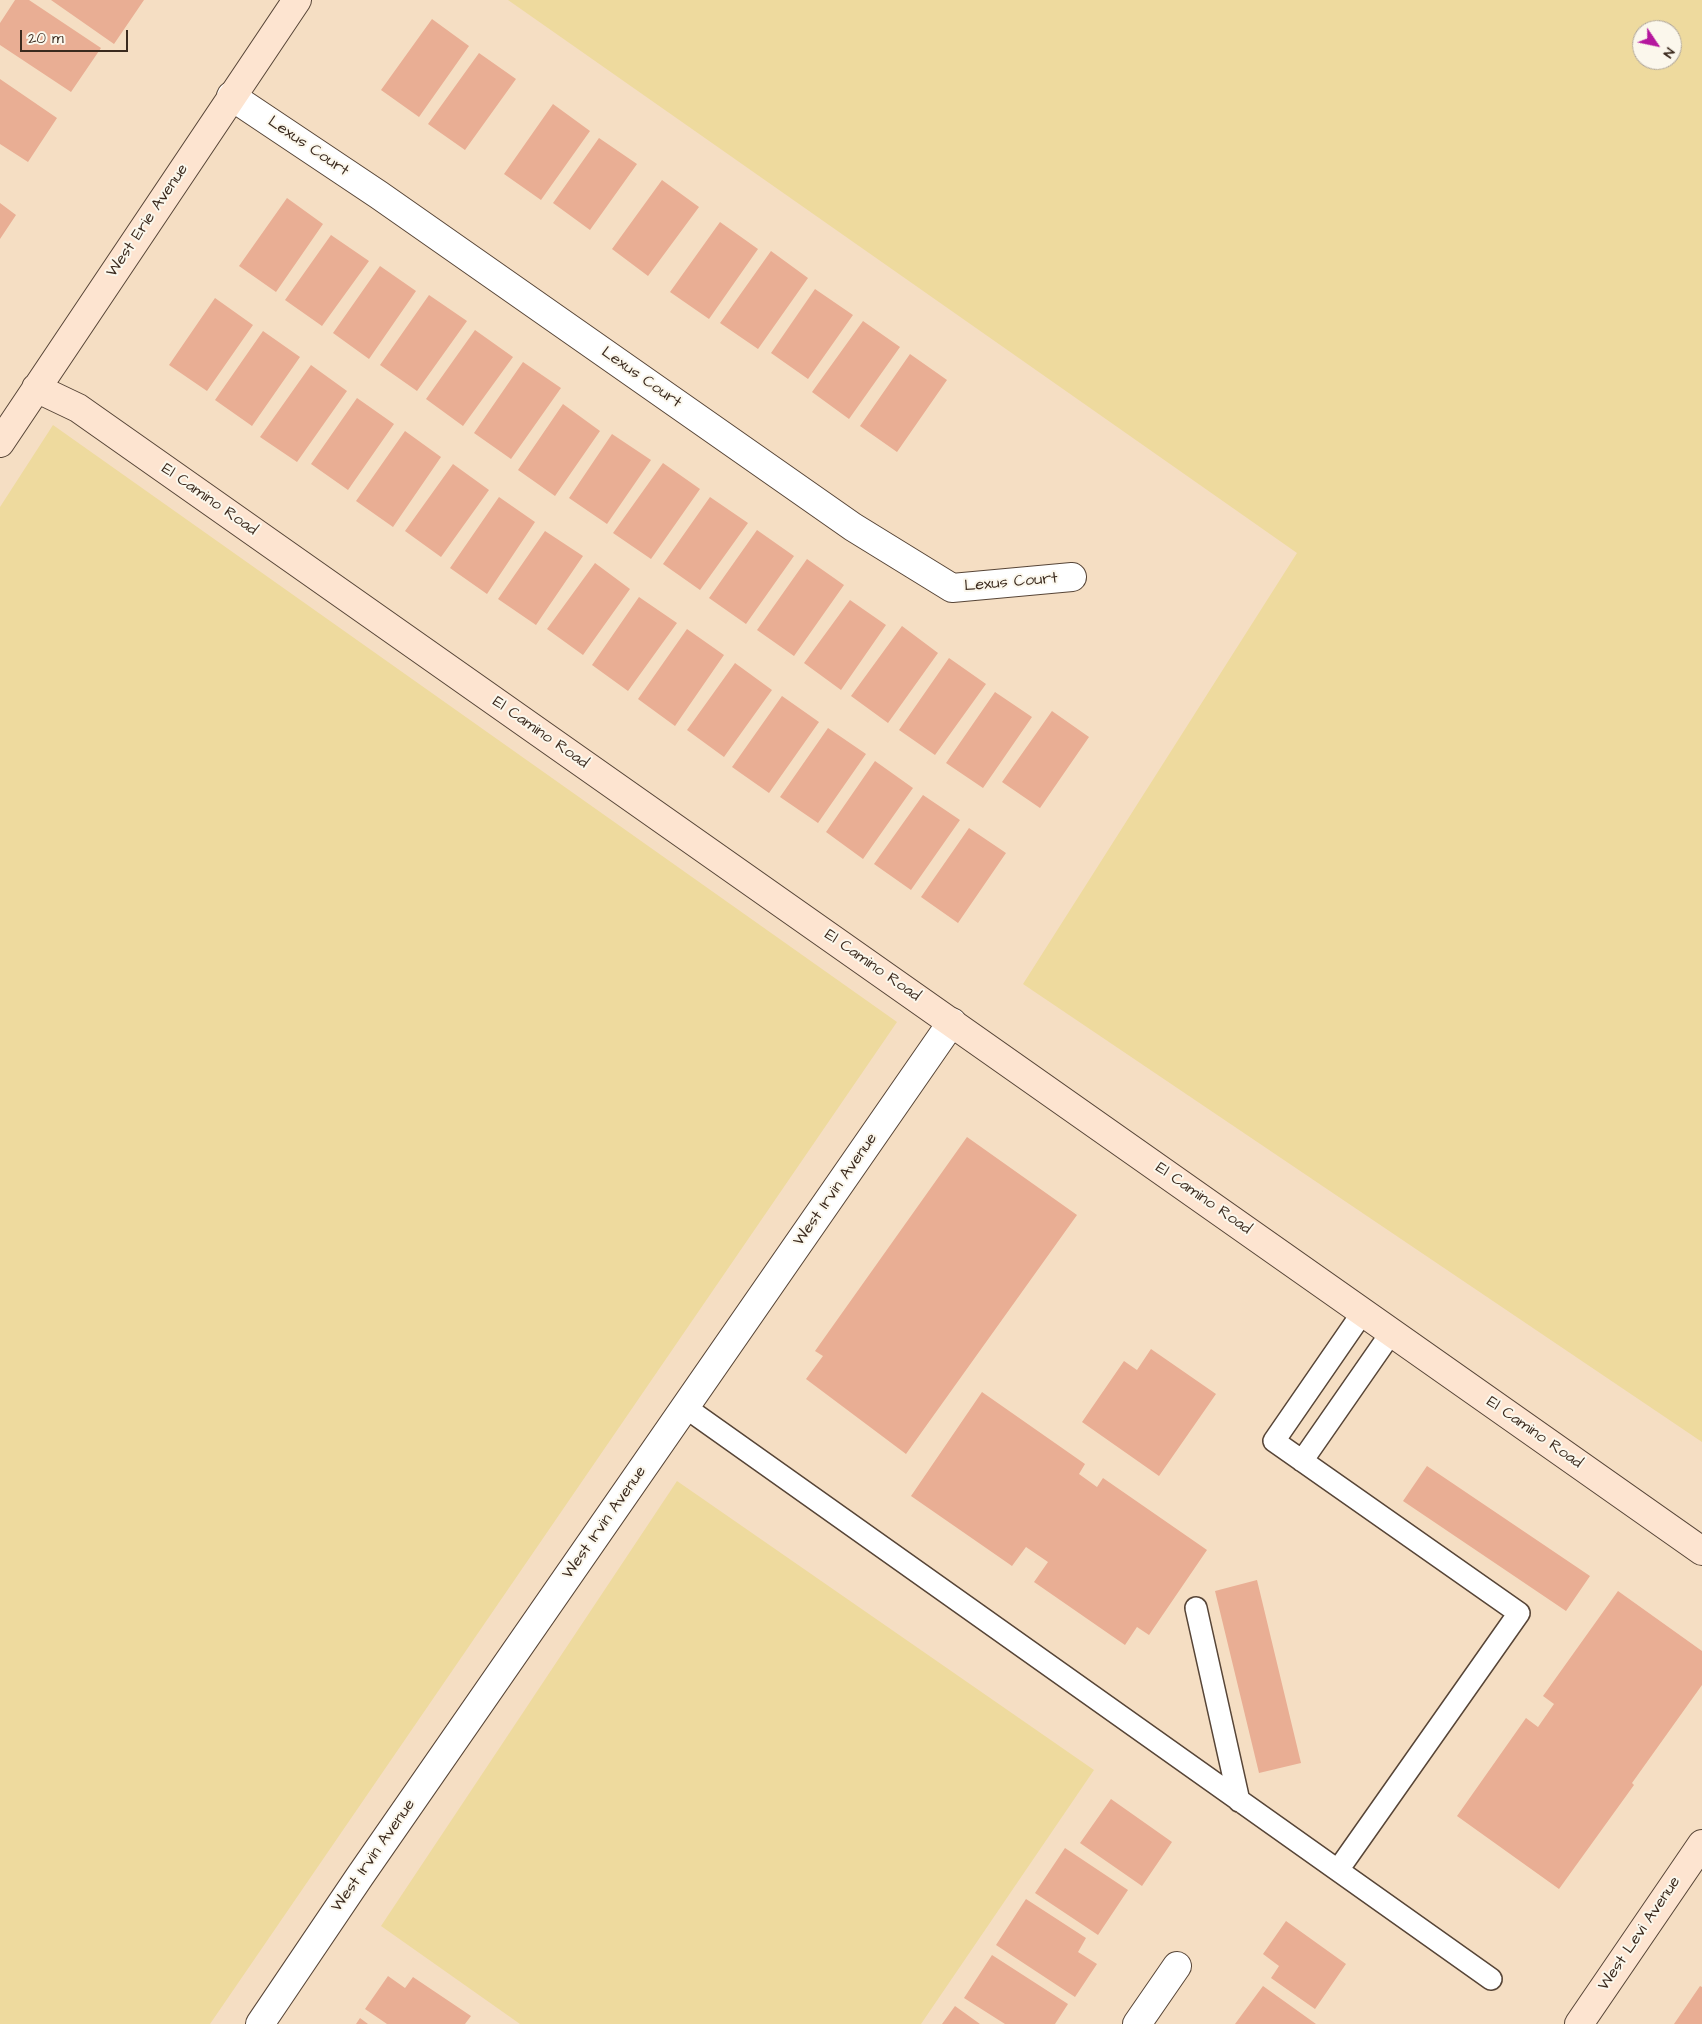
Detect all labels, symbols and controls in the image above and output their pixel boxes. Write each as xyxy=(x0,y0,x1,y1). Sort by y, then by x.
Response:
scale bar xyxy=(22,20,130,52)
north arrow xyxy=(1632,20,1682,70)
text: 20 m xyxy=(28,28,64,49)
text: N xyxy=(1658,44,1679,62)
street label: Lexus Court xyxy=(264,113,352,181)
street label: West Erie Avenue xyxy=(103,161,193,281)
street label: Lexus Court xyxy=(597,343,685,413)
street label: El Camino Road xyxy=(157,460,261,540)
street label: Lexus Court xyxy=(964,569,1058,597)
street label: El Camino Road xyxy=(488,693,592,773)
street label: El Camino Road xyxy=(820,926,924,1006)
street label: West Irvin Avenue xyxy=(790,1130,882,1250)
street label: El Camino Road xyxy=(1151,1159,1255,1239)
street label: El Camino Road xyxy=(1482,1393,1586,1473)
street label: West Irvin Avenue xyxy=(559,1463,651,1583)
street label: West Irvin Avenue xyxy=(328,1796,420,1916)
street label: West Levi Avenue xyxy=(1595,1873,1685,1995)

